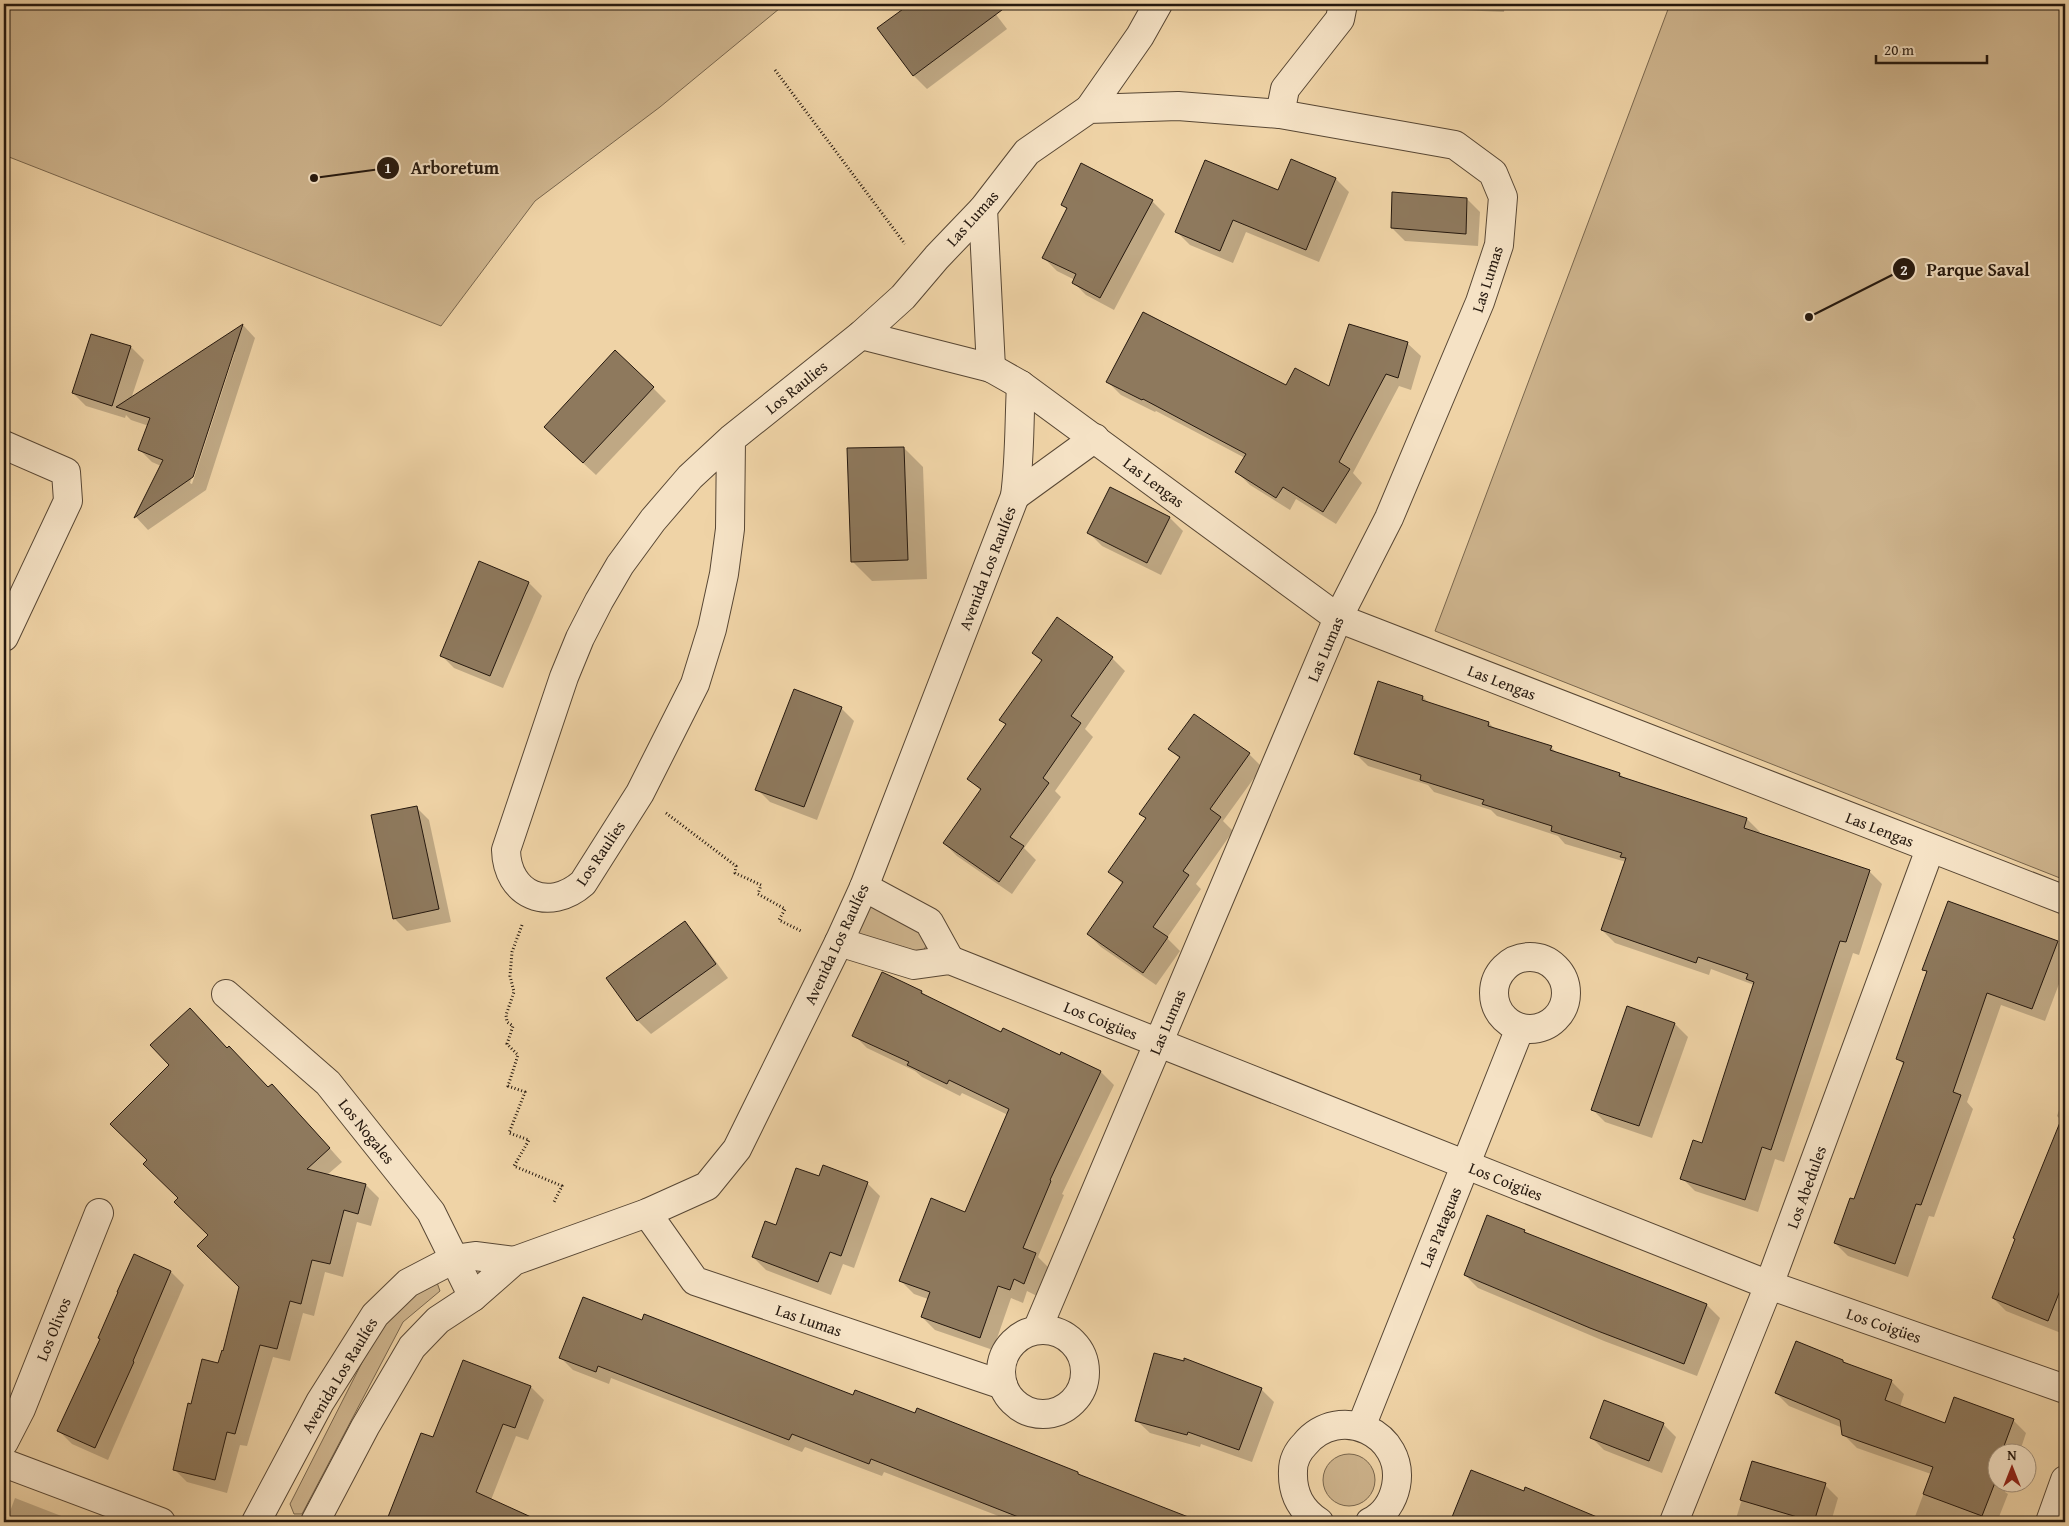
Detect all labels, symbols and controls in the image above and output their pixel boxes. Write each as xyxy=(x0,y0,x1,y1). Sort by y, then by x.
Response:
scale bar xyxy=(1876,32,1988,64)
text: 20 m xyxy=(1884,39,1915,60)
callout: Arboretum xyxy=(376,152,509,185)
text: Arboretum xyxy=(411,154,500,181)
text: 1 xyxy=(384,157,392,178)
street label: Las Lumas xyxy=(940,184,1004,252)
street label: Las Lumas xyxy=(1465,243,1509,315)
callout: Parque Saval xyxy=(1892,253,2040,286)
text: Parque Saval xyxy=(1927,256,2030,283)
text: 2 xyxy=(1900,259,1908,280)
street label: Los Raulies xyxy=(760,354,832,420)
street label: Las Lengas xyxy=(1118,451,1190,513)
street label: Avenida Los Raulíes xyxy=(952,502,1022,634)
street label: Las Lumas xyxy=(1301,613,1349,685)
street label: Las Lengas xyxy=(1464,658,1540,706)
street label: Las Lengas xyxy=(1842,805,1918,853)
street label: Los Raulies xyxy=(569,816,631,890)
street label: Avenida Los Raulíes xyxy=(797,879,875,1009)
street label: Las Lumas xyxy=(1143,986,1191,1058)
street label: Los Coigües xyxy=(1060,994,1142,1046)
street label: Los Nogales xyxy=(333,1093,401,1169)
street label: Los Abedules xyxy=(1780,1142,1832,1232)
street label: Los Coigües xyxy=(1465,1155,1547,1207)
street label: Las Pataguas xyxy=(1413,1183,1467,1271)
street label: Los Olivos xyxy=(29,1294,77,1364)
street label: Las Lumas xyxy=(773,1297,845,1343)
street label: Los Coigües xyxy=(1843,1301,1925,1349)
street label: Avenida Los Raulíes xyxy=(295,1313,383,1437)
north arrow xyxy=(1986,1444,2036,1494)
text: N xyxy=(2007,1445,2017,1465)

